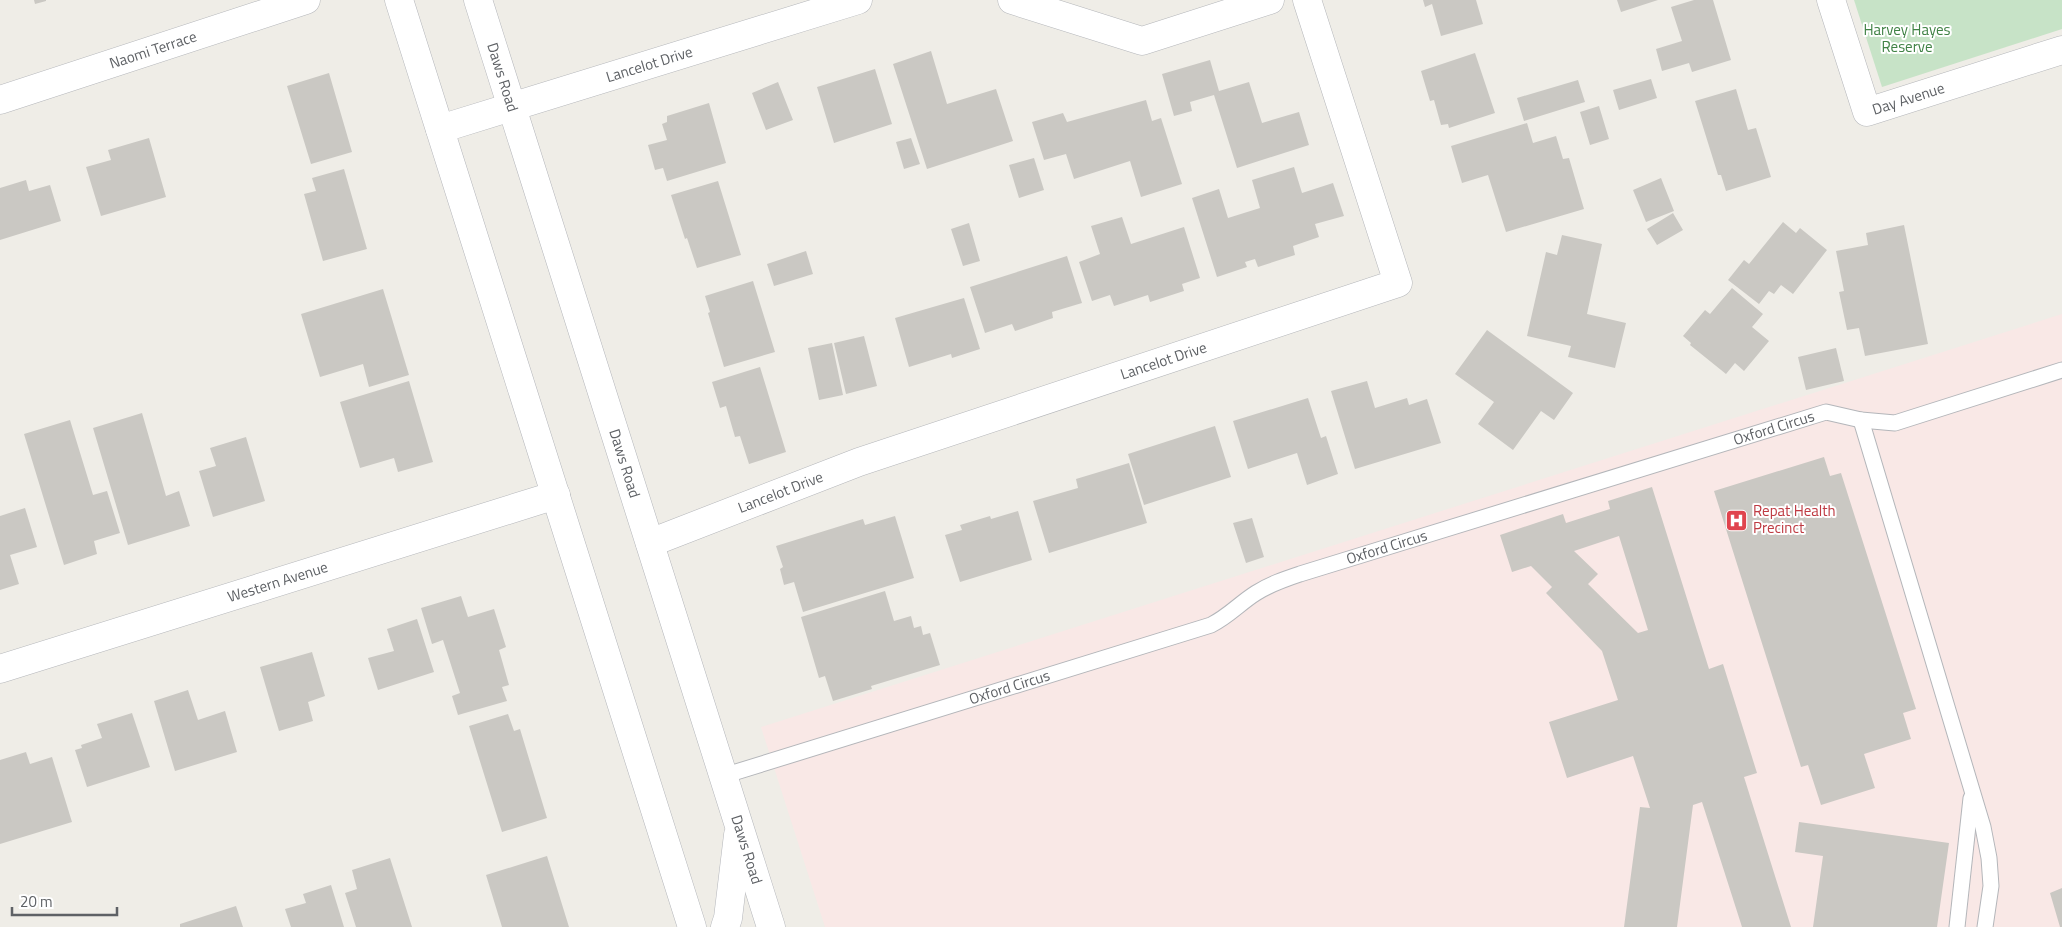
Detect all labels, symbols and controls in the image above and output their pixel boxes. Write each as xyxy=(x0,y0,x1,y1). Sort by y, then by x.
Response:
park label: Harvey Hayes Reserve xyxy=(1863,18,1951,58)
street label: Naomi Terrace xyxy=(106,24,200,75)
street label: Daws Road xyxy=(481,40,525,115)
street label: Lancelot Drive xyxy=(603,40,695,88)
street label: Day Avenue xyxy=(1869,76,1947,121)
street label: Lancelot Drive xyxy=(1117,335,1209,385)
street label: Oxford Circus xyxy=(1730,404,1817,451)
street label: Daws Road xyxy=(603,426,647,501)
street label: Lancelot Drive xyxy=(734,465,826,519)
place label: Repat Health Precinct xyxy=(1753,499,1836,539)
hospital icon: Repat Health Precinct xyxy=(1725,508,1749,532)
street label: Oxford Circus xyxy=(1343,523,1430,570)
street label: Western Avenue xyxy=(225,555,331,608)
street label: Oxford Circus xyxy=(966,663,1053,710)
street label: Daws Road xyxy=(725,812,769,887)
scale bar xyxy=(12,884,118,916)
text: 20 m xyxy=(20,890,53,913)

